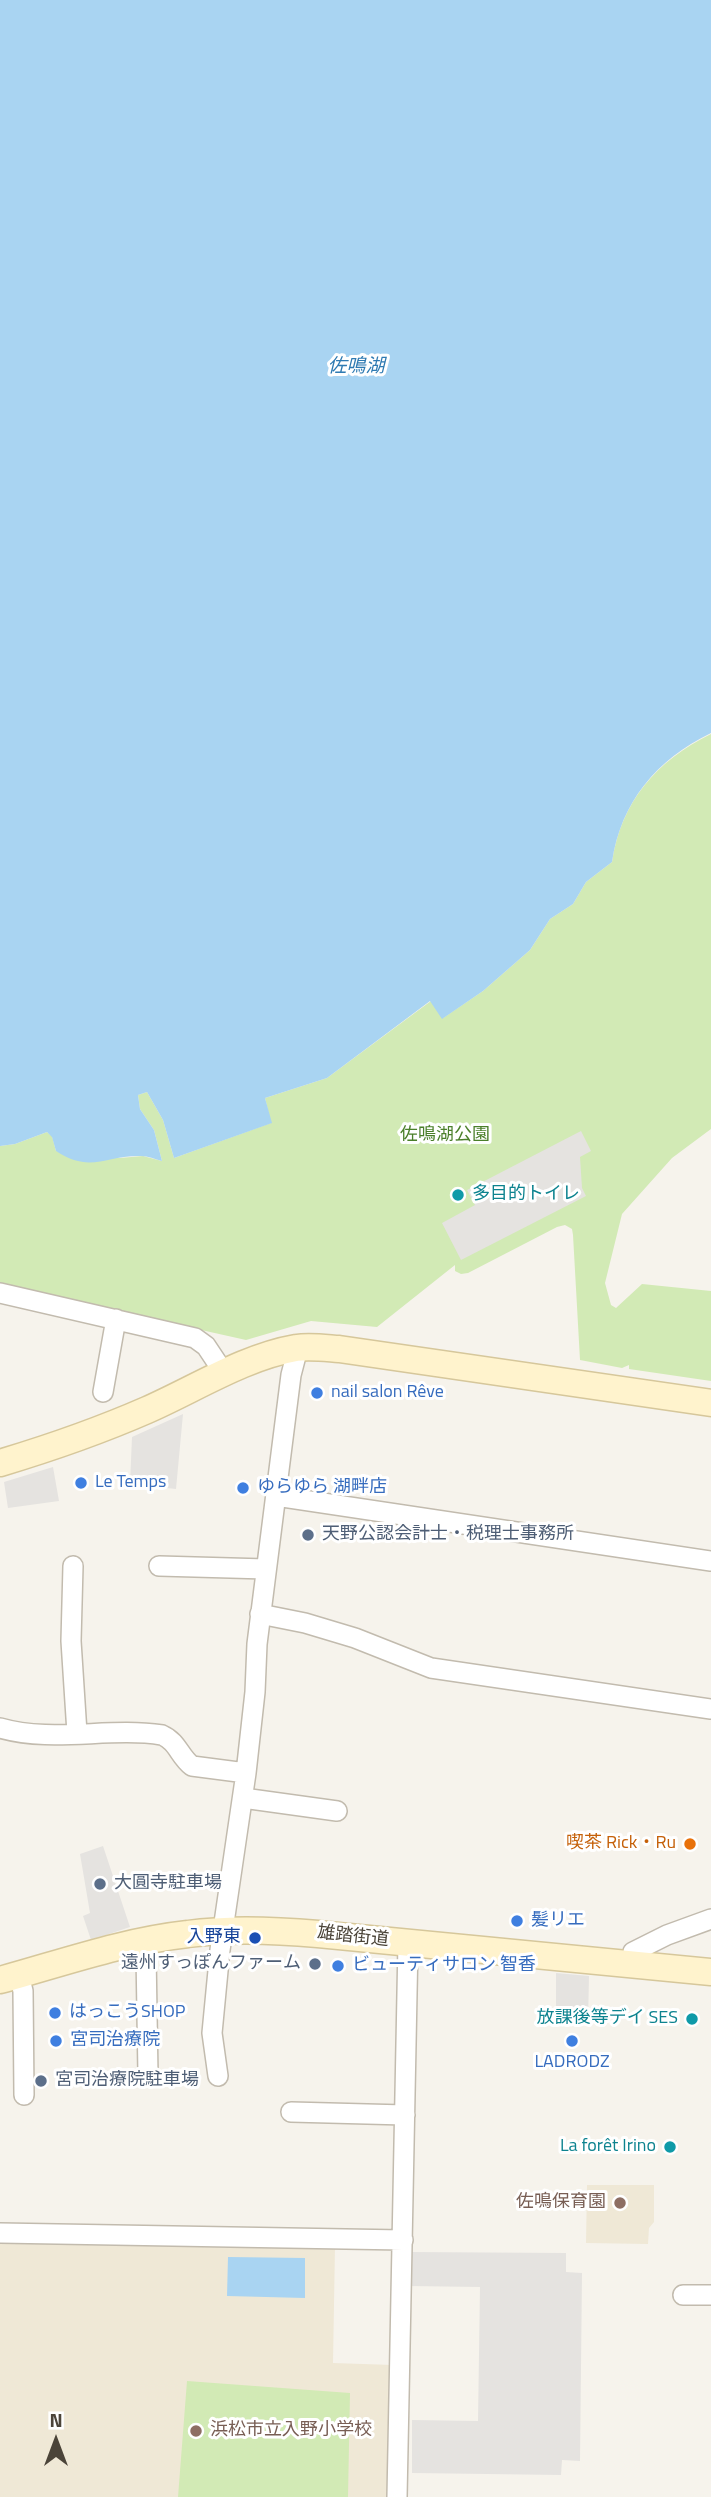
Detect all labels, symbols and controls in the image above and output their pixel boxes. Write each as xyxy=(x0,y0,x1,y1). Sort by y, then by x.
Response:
water label: 佐鳴湖 xyxy=(328,356,384,378)
park label: 佐鳴湖公園 xyxy=(400,1125,490,1147)
place label: 多目的トイレ xyxy=(472,1184,580,1206)
marker: 多目的トイレ xyxy=(450,1187,466,1203)
place label: nail salon Rêve xyxy=(331,1382,444,1404)
marker: nail salon Rêve xyxy=(309,1385,325,1401)
place label: Le Temps xyxy=(95,1472,166,1494)
marker: Le Temps xyxy=(73,1475,89,1491)
place label: ゆらゆら 湖畔店 xyxy=(257,1477,387,1499)
marker: ゆらゆら 湖畔店 xyxy=(235,1480,251,1496)
place label: 天野公認会計士・税理士事務所 xyxy=(322,1524,574,1546)
marker: 天野公認会計士・税理士事務所 xyxy=(300,1527,316,1543)
place label: 喫茶 Rick・Ru xyxy=(566,1833,676,1855)
marker: 喫茶 Rick・Ru xyxy=(682,1836,698,1852)
place label: 大圓寺駐車場 xyxy=(114,1873,222,1895)
marker: 大圓寺駐車場 xyxy=(92,1876,108,1892)
place label: 髪リエ xyxy=(531,1910,585,1932)
marker: 髪リエ xyxy=(509,1913,525,1929)
street label: 雄踏街道 xyxy=(316,1922,390,1952)
place label: 入野東 xyxy=(187,1927,241,1949)
marker: 入野東 xyxy=(247,1930,263,1946)
place label: 遠州すっぽんファーム xyxy=(121,1953,301,1975)
place label: ビューティサロン 智香 xyxy=(352,1955,536,1977)
marker: 遠州すっぽんファーム xyxy=(307,1956,323,1972)
marker: ビューティサロン 智香 xyxy=(330,1958,346,1974)
place label: はっこうSHOP xyxy=(69,2002,185,2024)
marker: はっこうSHOP xyxy=(47,2005,63,2021)
place label: 放課後等デイ SES xyxy=(537,2008,678,2030)
marker: 放課後等デイ SES xyxy=(684,2011,700,2027)
place label: 宮司治療院 xyxy=(70,2030,160,2052)
marker: 宮司治療院 xyxy=(48,2033,64,2049)
marker: LADRODZ xyxy=(564,2033,580,2049)
place label: LADRODZ xyxy=(534,2052,610,2074)
place label: 宮司治療院駐車場 xyxy=(55,2070,199,2092)
marker: 宮司治療院駐車場 xyxy=(33,2073,49,2089)
place label: La forêt Irino xyxy=(560,2136,656,2158)
marker: La forêt Irino xyxy=(662,2139,678,2155)
place label: 佐鳴保育園 xyxy=(516,2192,606,2214)
marker: 佐鳴保育園 xyxy=(612,2195,628,2211)
text: N xyxy=(49,2405,63,2434)
north arrow xyxy=(21,2406,91,2476)
place label: 浜松市立入野小学校 xyxy=(210,2420,372,2442)
marker: 浜松市立入野小学校 xyxy=(188,2423,204,2439)

